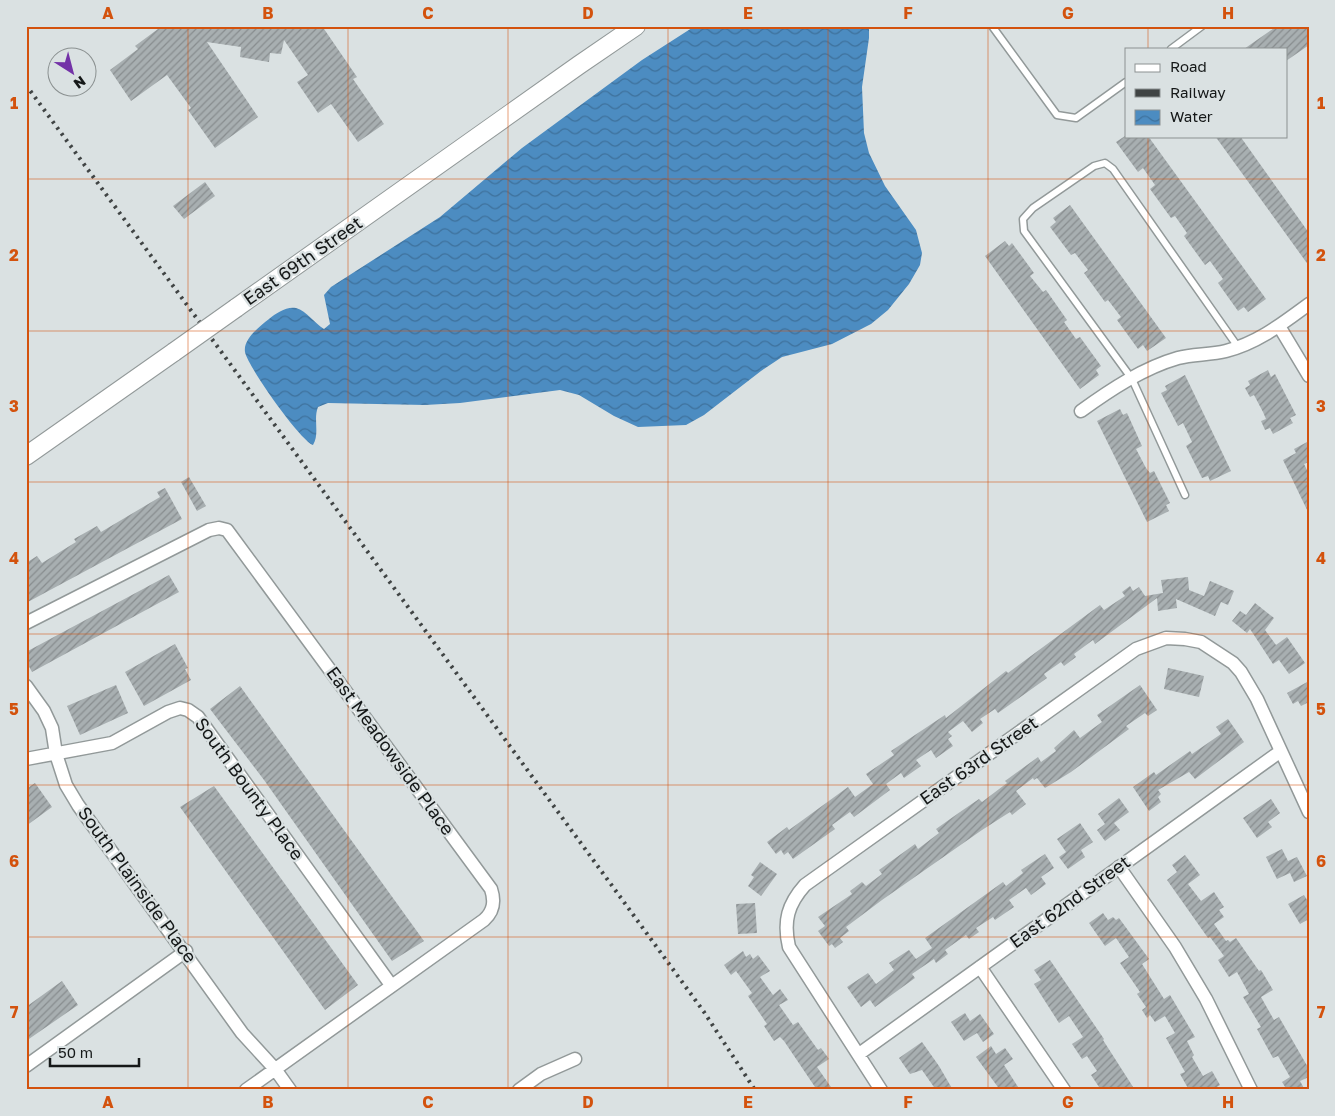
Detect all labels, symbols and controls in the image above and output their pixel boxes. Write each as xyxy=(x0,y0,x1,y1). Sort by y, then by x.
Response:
text: A xyxy=(102,3,114,23)
text: B xyxy=(262,3,274,23)
text: C xyxy=(422,3,434,23)
text: D xyxy=(582,3,594,23)
text: E xyxy=(743,3,753,23)
text: F xyxy=(903,3,913,23)
text: G xyxy=(1062,3,1074,23)
text: H xyxy=(1222,3,1234,23)
north arrow xyxy=(48,48,98,98)
legend xyxy=(1125,48,1288,138)
text: Road xyxy=(1170,57,1207,75)
text: N xyxy=(71,73,89,93)
text: Railway xyxy=(1170,83,1226,101)
text: 1 xyxy=(10,93,18,113)
text: 1 xyxy=(1317,93,1325,113)
text: Water xyxy=(1170,107,1213,125)
street label: East 69th Street xyxy=(239,211,366,309)
text: 2 xyxy=(9,245,19,265)
text: 2 xyxy=(1316,245,1326,265)
text: 3 xyxy=(9,396,19,416)
text: 3 xyxy=(1316,396,1326,416)
text: 4 xyxy=(9,548,19,568)
text: 4 xyxy=(1316,548,1326,568)
street label: East Meadowside Place xyxy=(322,662,459,839)
text: 5 xyxy=(9,699,19,719)
text: 5 xyxy=(1316,699,1326,719)
street label: East 63rd Street xyxy=(915,711,1042,809)
street label: South Bounty Place xyxy=(191,713,309,864)
street label: South Plainside Place xyxy=(74,802,202,967)
street label: East 62nd Street xyxy=(1005,850,1134,952)
text: 6 xyxy=(9,851,19,871)
text: 6 xyxy=(1316,851,1326,871)
text: 7 xyxy=(10,1002,19,1022)
text: 7 xyxy=(1317,1002,1326,1022)
scale bar xyxy=(50,1036,139,1068)
text: 50 m xyxy=(58,1043,93,1061)
text: A xyxy=(102,1092,114,1112)
text: B xyxy=(262,1092,274,1112)
text: C xyxy=(422,1092,434,1112)
text: D xyxy=(582,1092,594,1112)
text: E xyxy=(743,1092,753,1112)
text: F xyxy=(903,1092,913,1112)
text: G xyxy=(1062,1092,1074,1112)
text: H xyxy=(1222,1092,1234,1112)

